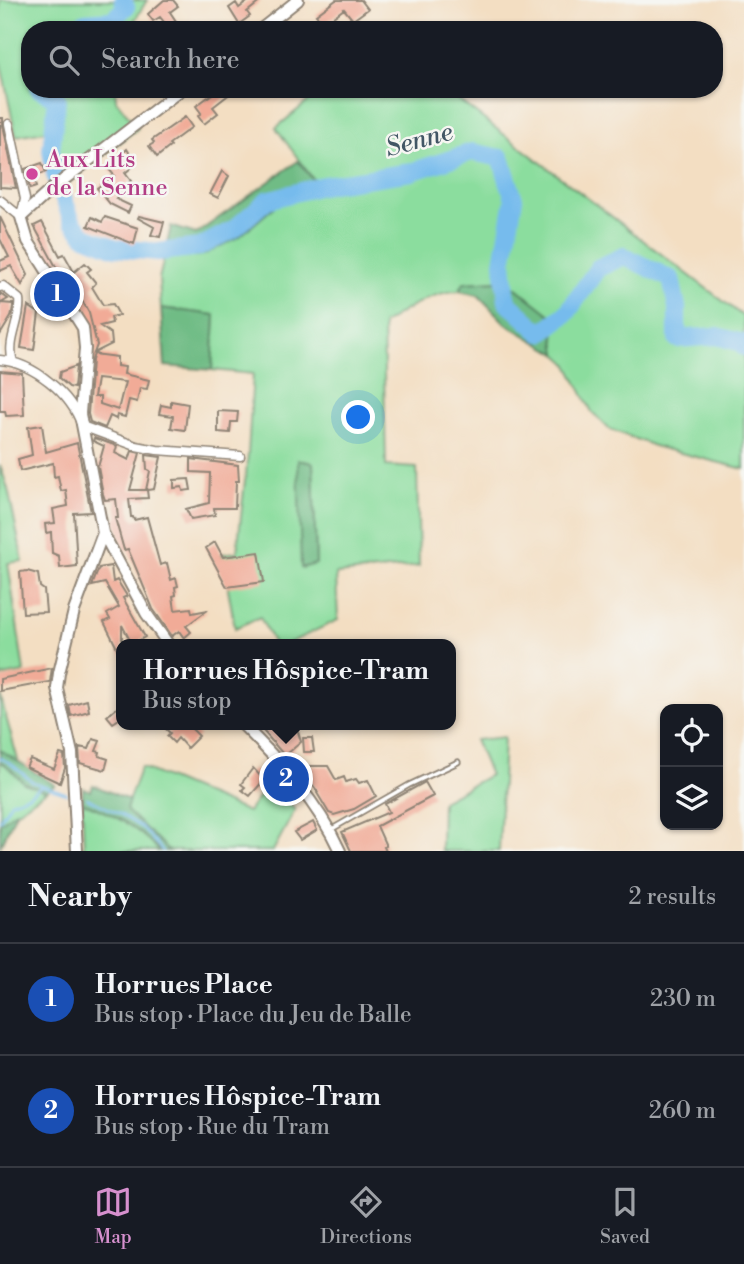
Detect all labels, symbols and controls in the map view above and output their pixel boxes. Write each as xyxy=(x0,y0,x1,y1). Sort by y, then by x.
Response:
search box xyxy=(21,21,723,98)
icon: search xyxy=(45,41,83,79)
text: Search here xyxy=(101,44,240,76)
water label: Senne xyxy=(382,116,456,164)
place label: Aux Lits de la Senne xyxy=(45,145,168,203)
marker: Aux Lits de la Senne xyxy=(24,166,40,182)
pin: 1 xyxy=(34,268,80,320)
your location xyxy=(341,400,375,434)
popup xyxy=(116,639,456,730)
text: Horrues Hôspice-Tram xyxy=(143,655,429,687)
text: Bus stop xyxy=(143,687,231,715)
map controls xyxy=(660,704,723,830)
button: locate xyxy=(660,704,723,767)
pin: 2 xyxy=(263,753,309,805)
button: layers xyxy=(660,767,723,830)
text: Nearby xyxy=(28,878,132,916)
text: 2 results xyxy=(629,883,716,911)
text: Horrues Place xyxy=(95,969,273,1001)
text: 1 xyxy=(45,985,57,1013)
text: 230 m xyxy=(650,985,716,1013)
text: Bus stop · Place du Jeu de Balle xyxy=(95,1001,412,1029)
text: Horrues Hôspice-Tram xyxy=(95,1081,381,1113)
text: 2 xyxy=(44,1097,58,1125)
text: 260 m xyxy=(649,1097,716,1125)
text: Bus stop · Rue du Tram xyxy=(95,1113,330,1141)
tab: Map xyxy=(94,1183,132,1249)
tab: Directions xyxy=(320,1183,412,1249)
tab: Saved xyxy=(600,1183,650,1249)

